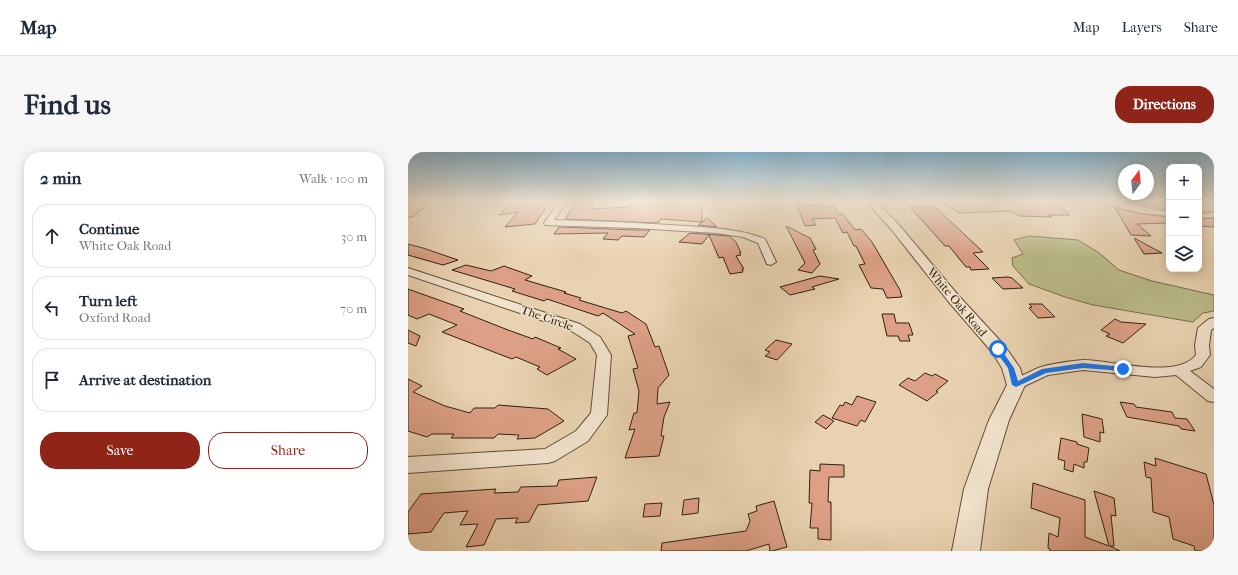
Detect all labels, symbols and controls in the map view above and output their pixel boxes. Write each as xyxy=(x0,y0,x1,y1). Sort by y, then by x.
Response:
text: Map xyxy=(20,17,56,39)
text: Map xyxy=(1073,19,1100,36)
text: Layers xyxy=(1122,19,1162,36)
text: Share xyxy=(1184,19,1218,36)
button: Directions xyxy=(1115,86,1214,123)
text: Find us xyxy=(24,88,111,121)
north arrow xyxy=(1118,164,1154,200)
map controls xyxy=(1166,164,1202,272)
button: + xyxy=(1166,164,1202,200)
text: 2 min xyxy=(40,168,81,188)
text: Walk · 100 m xyxy=(299,171,368,186)
button: − xyxy=(1166,200,1202,236)
text: Continue xyxy=(79,220,139,238)
icon: ahead xyxy=(41,225,63,247)
text: 30 m xyxy=(341,229,367,244)
button: layers xyxy=(1166,236,1202,272)
text: White Oak Road xyxy=(79,238,171,253)
street label: White Oak Road xyxy=(924,264,990,340)
text: Turn left xyxy=(79,292,137,310)
icon: left xyxy=(41,297,63,319)
text: 70 m xyxy=(340,301,367,316)
street label: The Circle xyxy=(519,303,575,334)
text: Oxford Road xyxy=(79,310,151,325)
route start xyxy=(989,340,1007,358)
route end xyxy=(1114,360,1132,378)
icon: arrive xyxy=(41,369,63,391)
text: Arrive at destination xyxy=(79,371,211,389)
button: Save xyxy=(40,432,200,469)
button: Share xyxy=(208,432,368,469)

